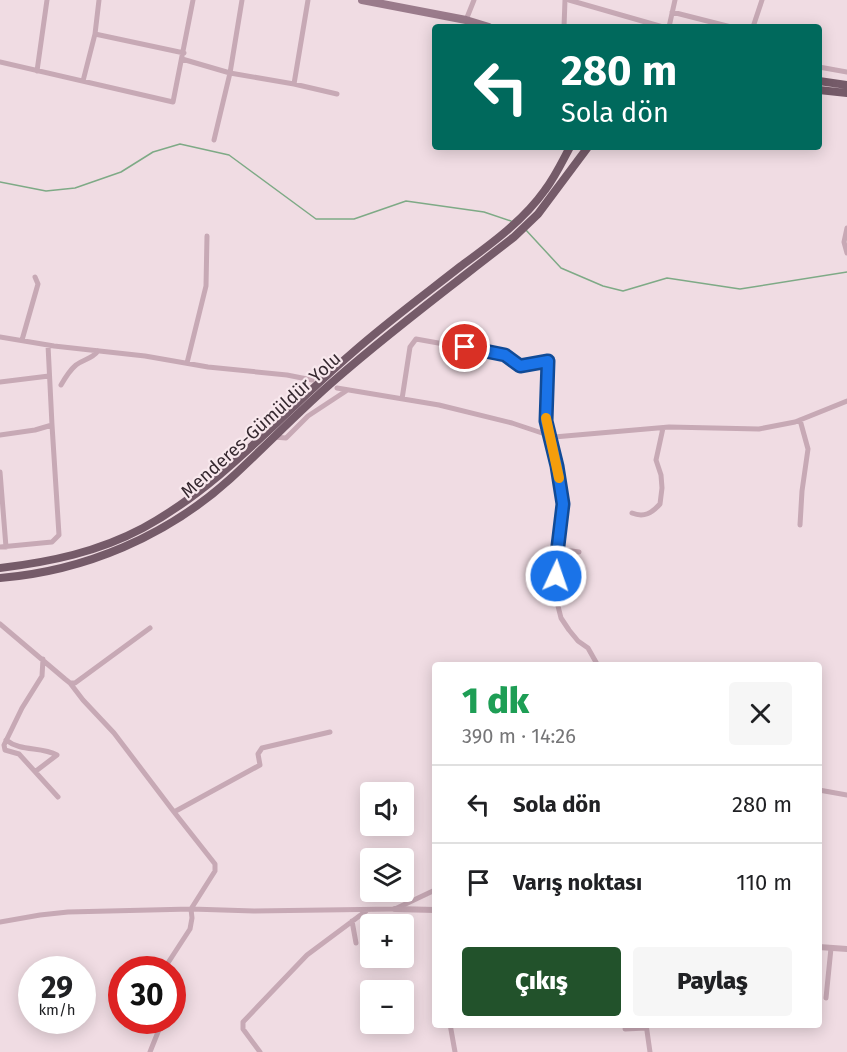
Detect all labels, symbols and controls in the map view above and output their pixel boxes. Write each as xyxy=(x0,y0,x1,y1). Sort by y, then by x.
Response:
text: 280 m xyxy=(561,46,677,96)
icon: left xyxy=(462,48,540,126)
text: Sola dön xyxy=(561,97,669,129)
pin xyxy=(439,321,490,372)
icon: arrive xyxy=(448,330,481,363)
street label: Menderes-Gümüldür Yolu xyxy=(176,347,346,503)
position arrow xyxy=(524,544,588,608)
text: 1 dk xyxy=(462,679,529,723)
button: close xyxy=(729,682,792,745)
text: 390 m · 14:26 xyxy=(462,724,576,748)
map controls xyxy=(360,782,414,1034)
button: sound xyxy=(360,782,414,836)
icon: left xyxy=(462,788,495,821)
text: Sola dön xyxy=(513,791,601,818)
text: 280 m xyxy=(732,791,792,818)
button: layers xyxy=(360,848,414,902)
icon: arrive xyxy=(462,866,495,899)
text: Varış noktası xyxy=(513,869,642,896)
text: 110 m xyxy=(736,869,792,896)
button: + xyxy=(360,914,414,968)
button: Çıkış xyxy=(462,947,621,1016)
button: Paylaş xyxy=(633,947,792,1016)
speed limit sign: 30 xyxy=(108,956,186,1034)
text: 29 xyxy=(41,970,73,1006)
button: − xyxy=(360,980,414,1034)
text: km/h xyxy=(38,1001,76,1019)

